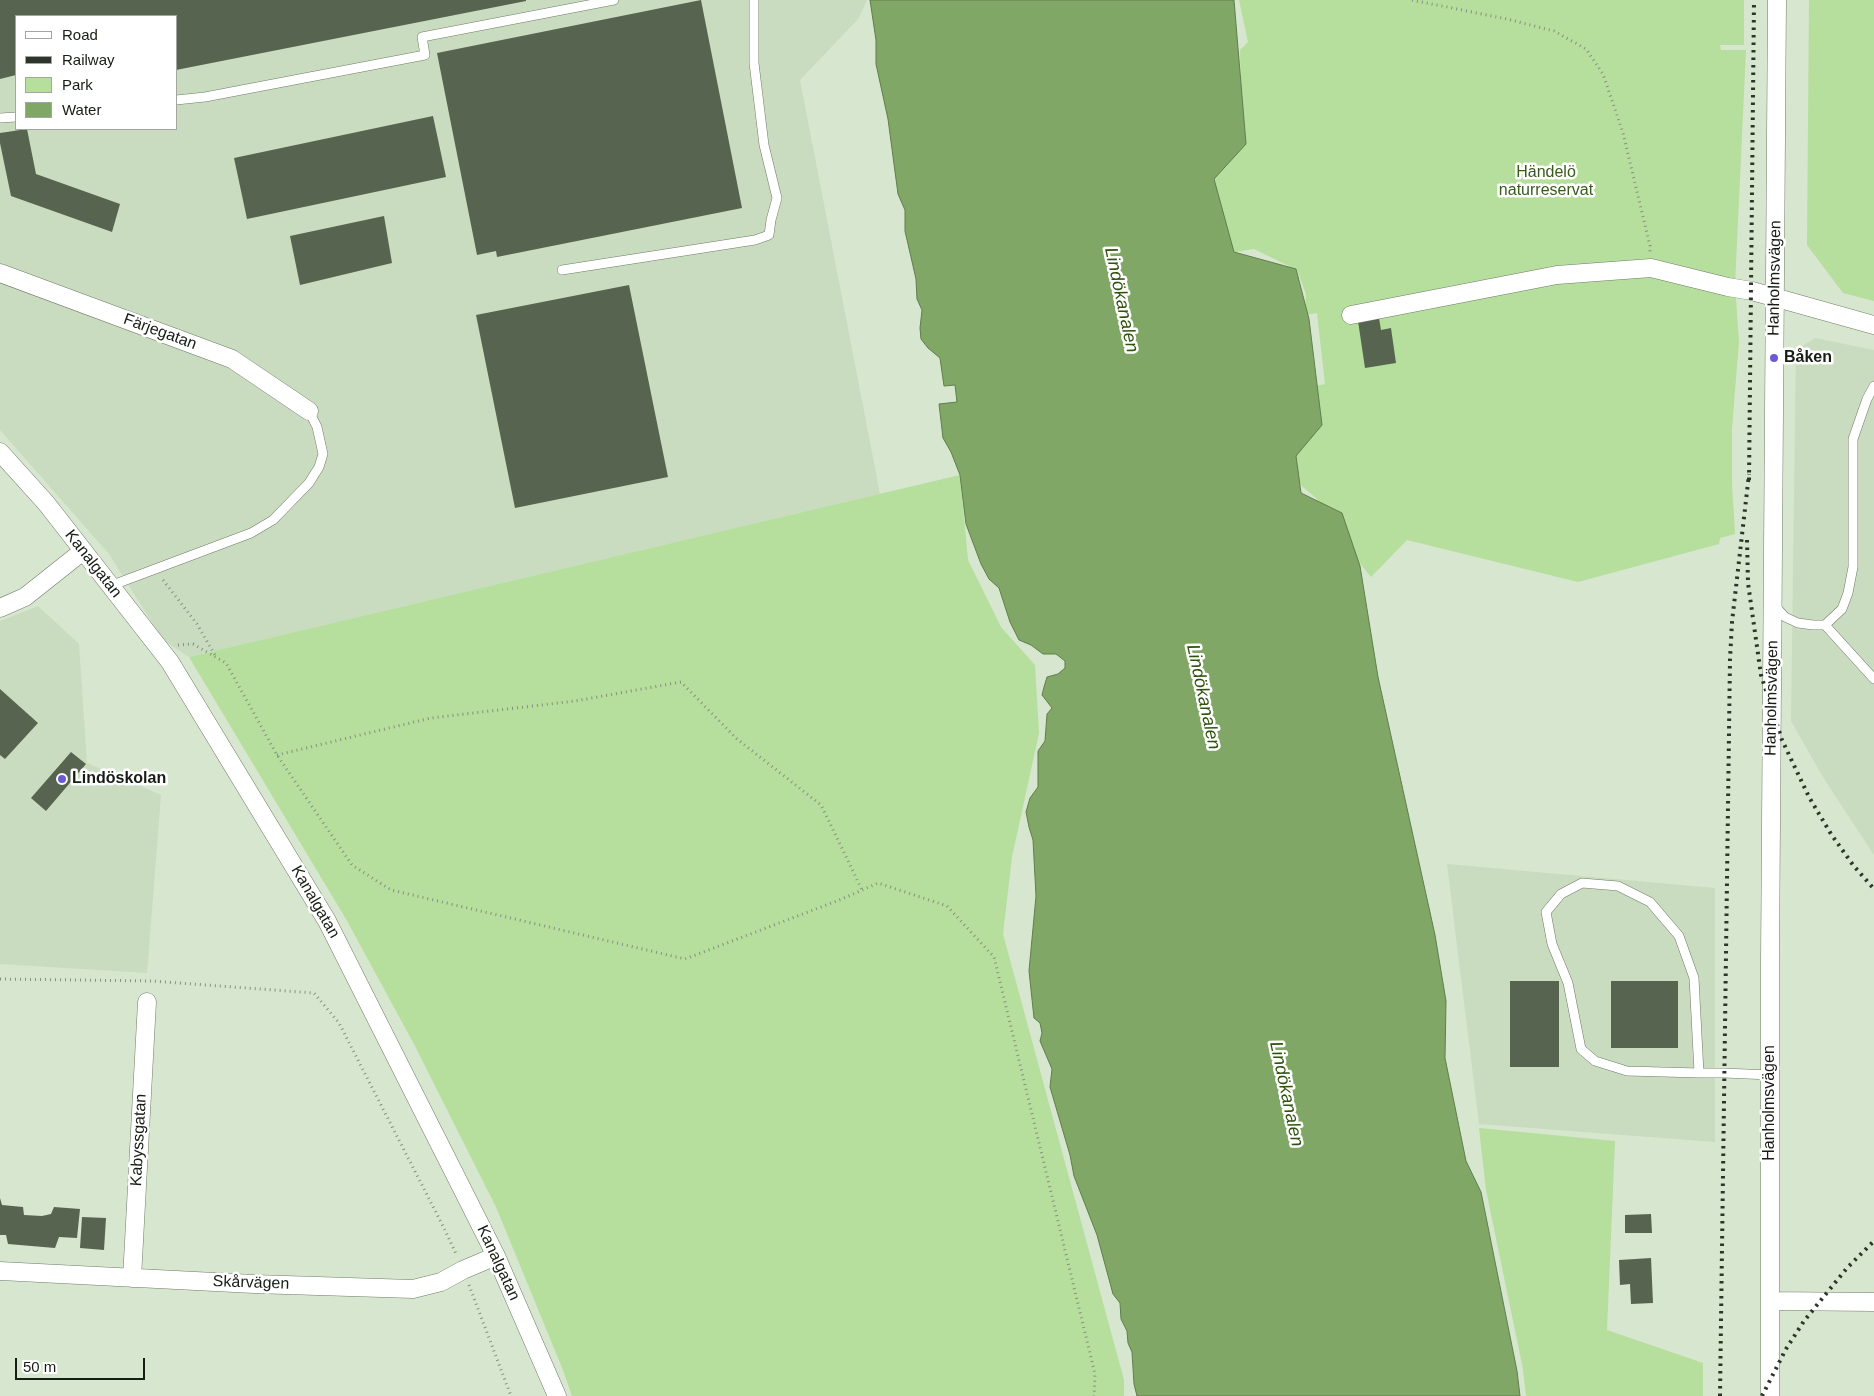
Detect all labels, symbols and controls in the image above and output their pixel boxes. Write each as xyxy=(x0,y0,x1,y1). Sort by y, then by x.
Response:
legend xyxy=(15,15,178,130)
text: Road xyxy=(62,26,98,43)
text: Railway xyxy=(62,51,115,68)
text: Park xyxy=(62,76,93,93)
text: Water xyxy=(62,101,101,118)
park label: Händelö naturreservat xyxy=(1499,163,1593,201)
street label: Hanholmsvägen xyxy=(1764,220,1786,336)
water label: Lindökanalen xyxy=(1099,245,1143,355)
street label: Färjegatan xyxy=(121,310,199,354)
place label: Båken xyxy=(1784,348,1832,368)
marker: Båken xyxy=(1768,352,1780,364)
street label: Kanalgatan xyxy=(61,526,125,602)
street label: Hanholmsvägen xyxy=(1761,640,1783,756)
water label: Lindökanalen xyxy=(1181,642,1225,752)
place label: Lindöskolan xyxy=(72,769,166,789)
marker: Lindöskolan xyxy=(56,773,68,785)
street label: Kanalgatan xyxy=(286,862,344,942)
water label: Lindökanalen xyxy=(1264,1039,1308,1149)
street label: Hanholmsvägen xyxy=(1760,1045,1780,1161)
street label: Kabyssgatan xyxy=(127,1093,151,1187)
street label: Kanalgatan xyxy=(472,1222,524,1304)
street label: Skårvägen xyxy=(212,1272,290,1294)
scale bar xyxy=(18,1348,148,1380)
text: 50 m xyxy=(23,1358,56,1375)

